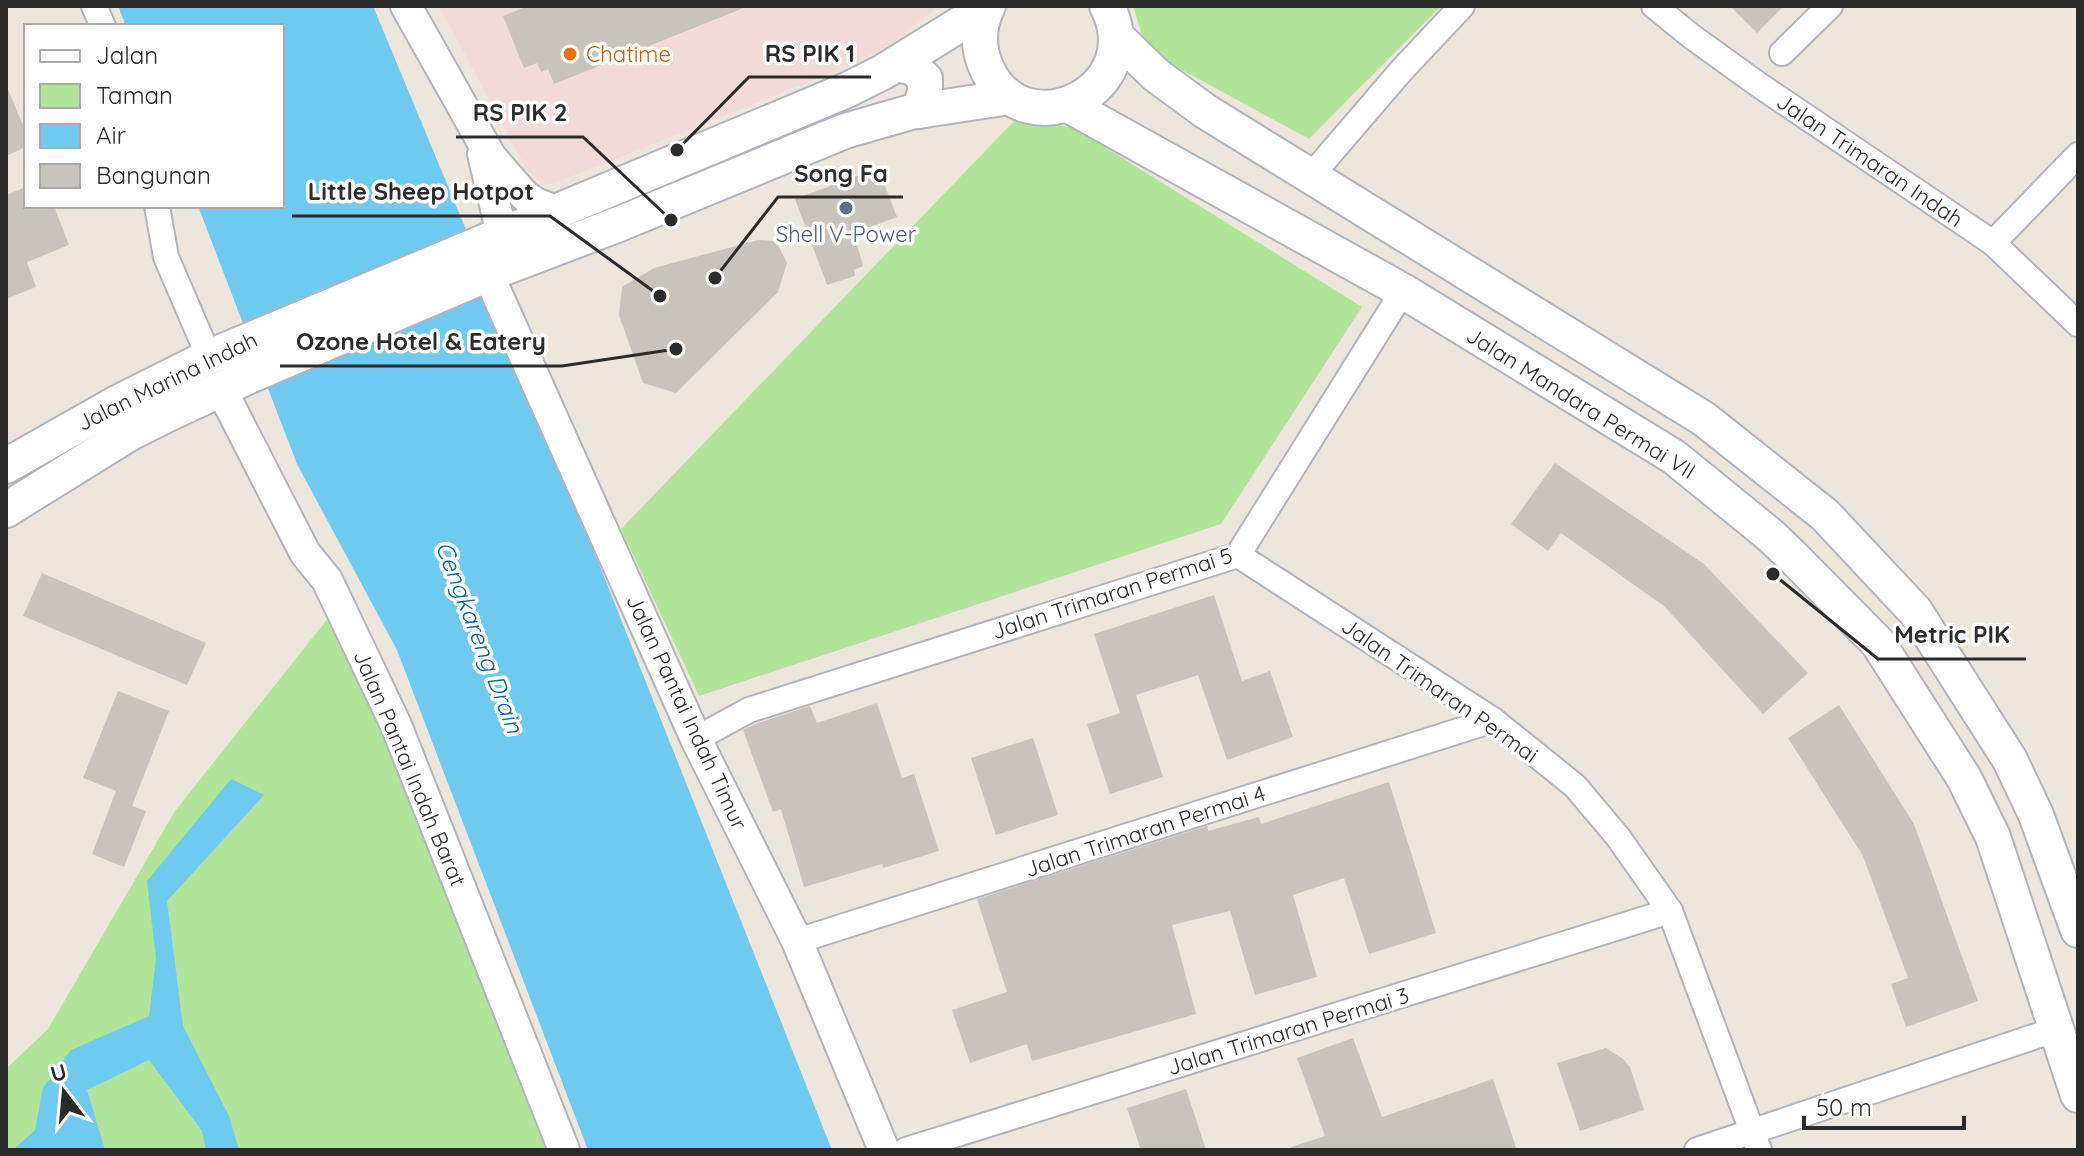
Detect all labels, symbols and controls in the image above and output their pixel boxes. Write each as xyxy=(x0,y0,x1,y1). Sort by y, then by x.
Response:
legend xyxy=(24,24,284,208)
callout: RS PIK 1 xyxy=(749,29,871,77)
text: RS PIK 1 xyxy=(765,38,855,68)
text: Jalan xyxy=(96,40,158,70)
place label: Chatime xyxy=(586,40,671,68)
marker: Chatime xyxy=(561,45,579,63)
text: Taman xyxy=(96,80,173,110)
street label: Jalan Trimaran Indah xyxy=(1771,87,1969,233)
callout: RS PIK 2 xyxy=(456,89,583,137)
text: RS PIK 2 xyxy=(473,97,567,127)
text: Air xyxy=(96,120,126,150)
callout: Song Fa xyxy=(778,149,903,197)
text: Song Fa xyxy=(794,158,888,188)
text: Bangunan xyxy=(96,160,211,190)
callout: Little Sheep Hotpot xyxy=(292,168,550,216)
text: Little Sheep Hotpot xyxy=(308,176,534,206)
marker: Shell V-Power xyxy=(837,199,855,217)
place label: Shell V-Power xyxy=(776,220,917,248)
callout: Ozone Hotel & Eatery xyxy=(280,318,562,366)
street label: Jalan Mandara Permai VII xyxy=(1461,321,1701,485)
street label: Jalan Marina Indah xyxy=(72,325,262,437)
text: Ozone Hotel & Eatery xyxy=(296,326,546,356)
water label: Cengkareng Drain xyxy=(430,537,531,738)
street label: Jalan Trimaran Permai 5 xyxy=(988,541,1236,645)
street label: Jalan Pantai Indah Timur xyxy=(620,590,754,834)
street label: Jalan Trimaran Permai xyxy=(1336,611,1544,769)
callout: Metric PIK xyxy=(1878,611,2026,659)
text: Metric PIK xyxy=(1894,619,2010,649)
street label: Jalan Pantai Indah Barat xyxy=(348,646,472,890)
street label: Jalan Trimaran Permai 4 xyxy=(1021,779,1269,883)
street label: Jalan Trimaran Permai 3 xyxy=(1164,981,1412,1081)
north arrow xyxy=(24,1052,104,1132)
text: U xyxy=(47,1057,70,1088)
scale bar xyxy=(1804,1080,1964,1130)
text: 50 m xyxy=(1816,1092,1872,1122)

